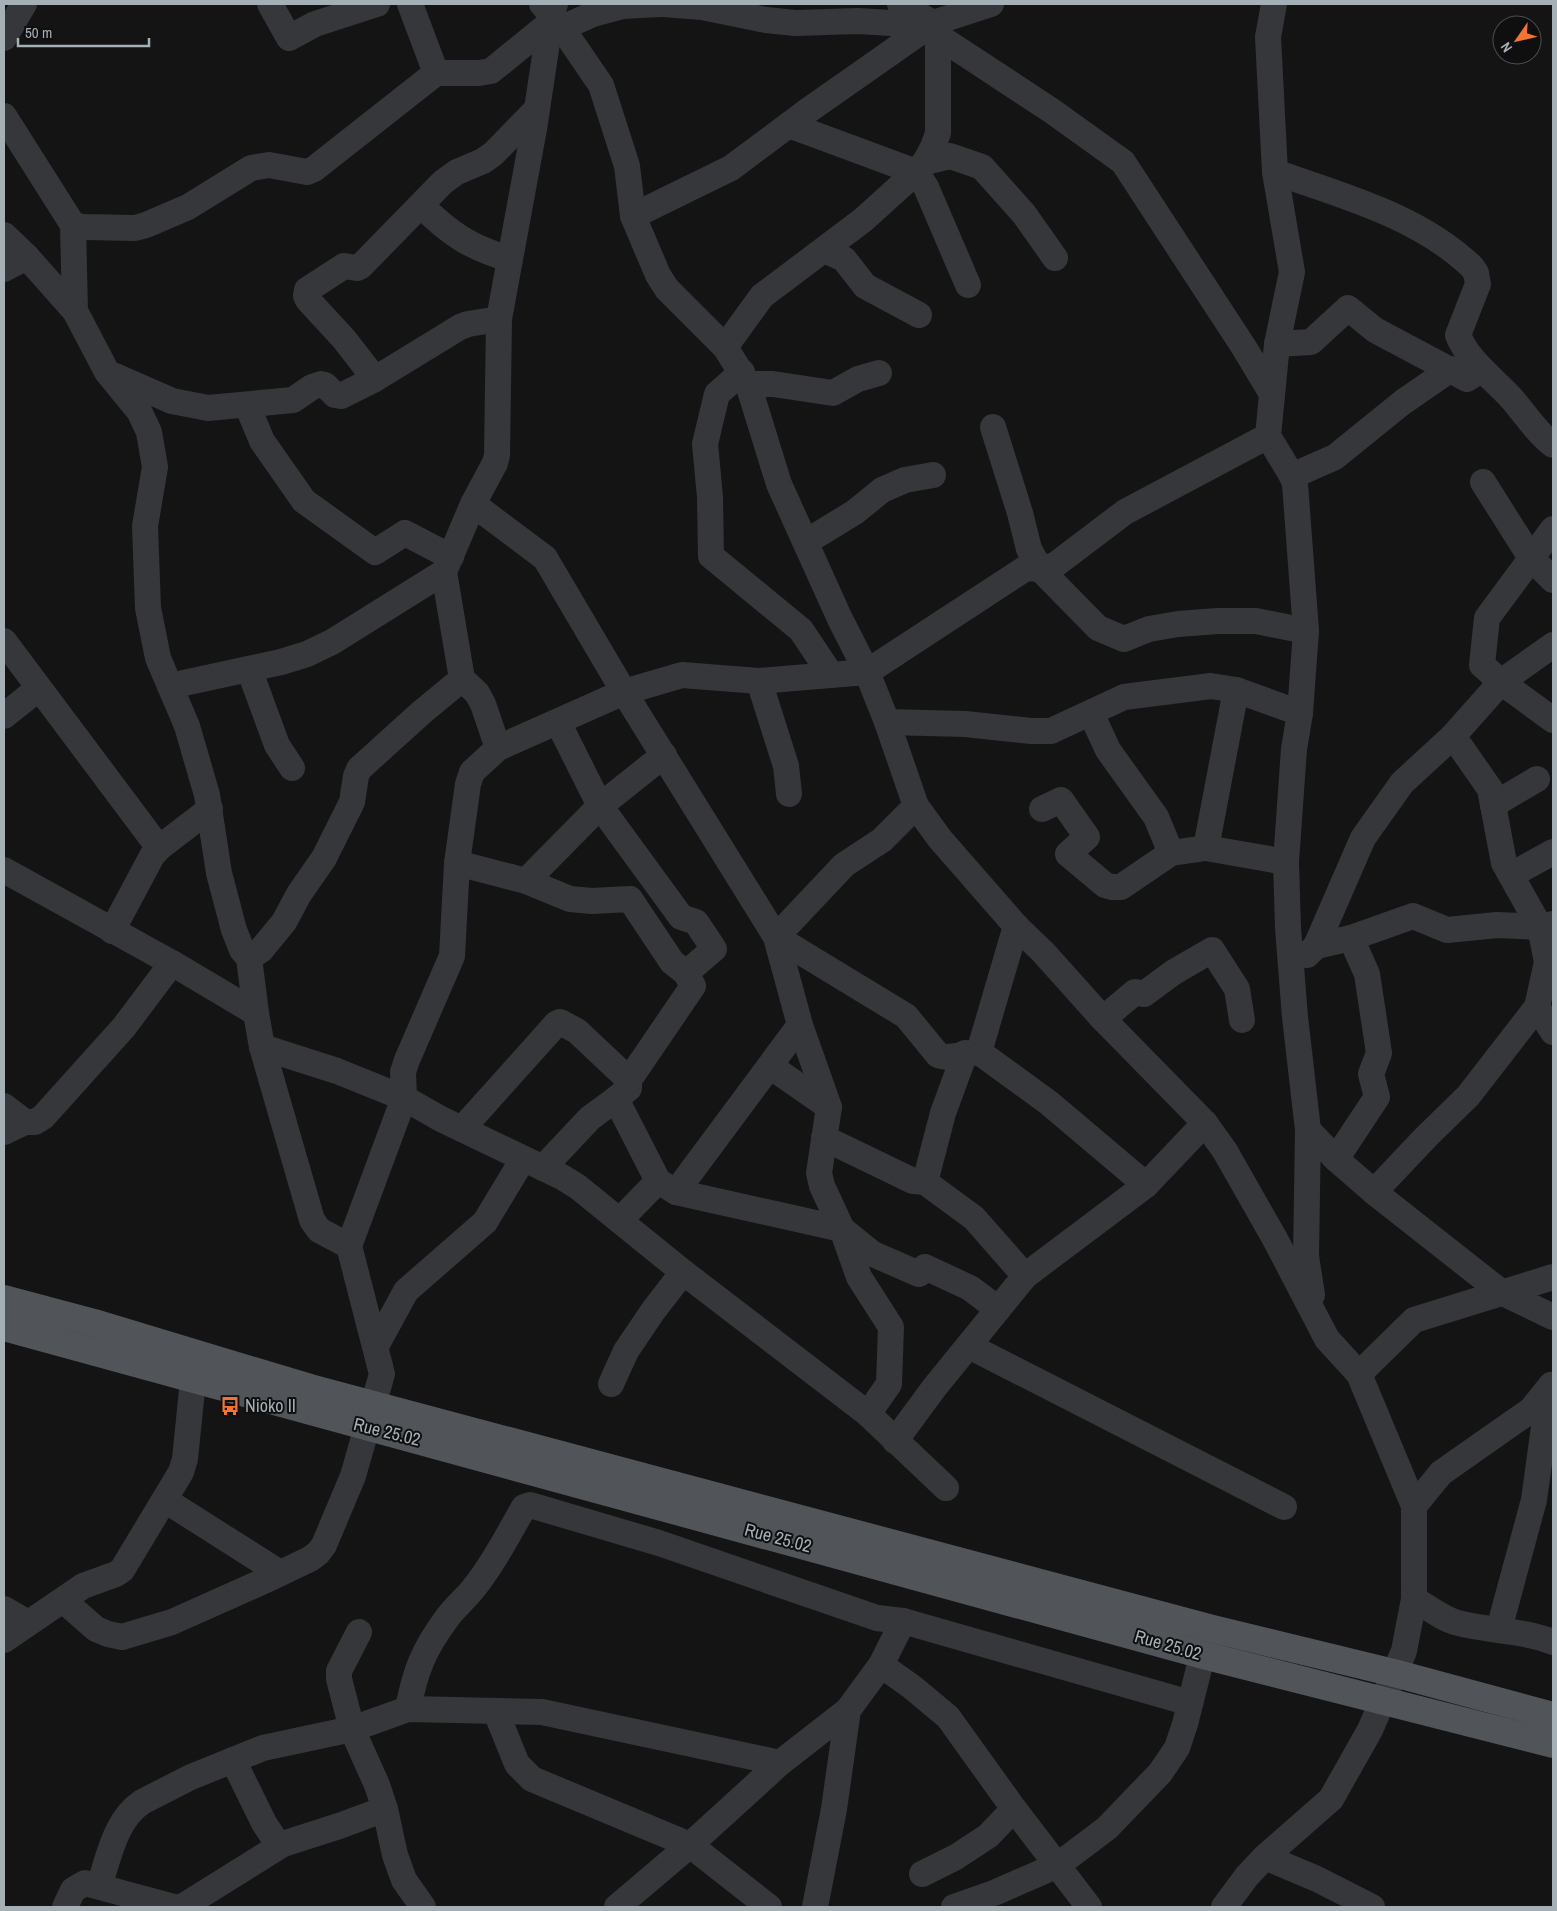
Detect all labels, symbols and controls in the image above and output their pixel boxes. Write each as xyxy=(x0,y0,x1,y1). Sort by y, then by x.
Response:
scale bar xyxy=(18,15,149,47)
north arrow xyxy=(1492,15,1542,65)
text: 50 m xyxy=(25,22,52,43)
text: N xyxy=(1496,39,1516,56)
place label: Nioko II xyxy=(245,1393,296,1418)
bus stop icon: Nioko II xyxy=(219,1395,241,1417)
street label: Rue 25.02 xyxy=(351,1411,423,1452)
street label: Rue 25.02 xyxy=(742,1517,814,1558)
street label: Rue 25.02 xyxy=(1132,1623,1204,1666)

